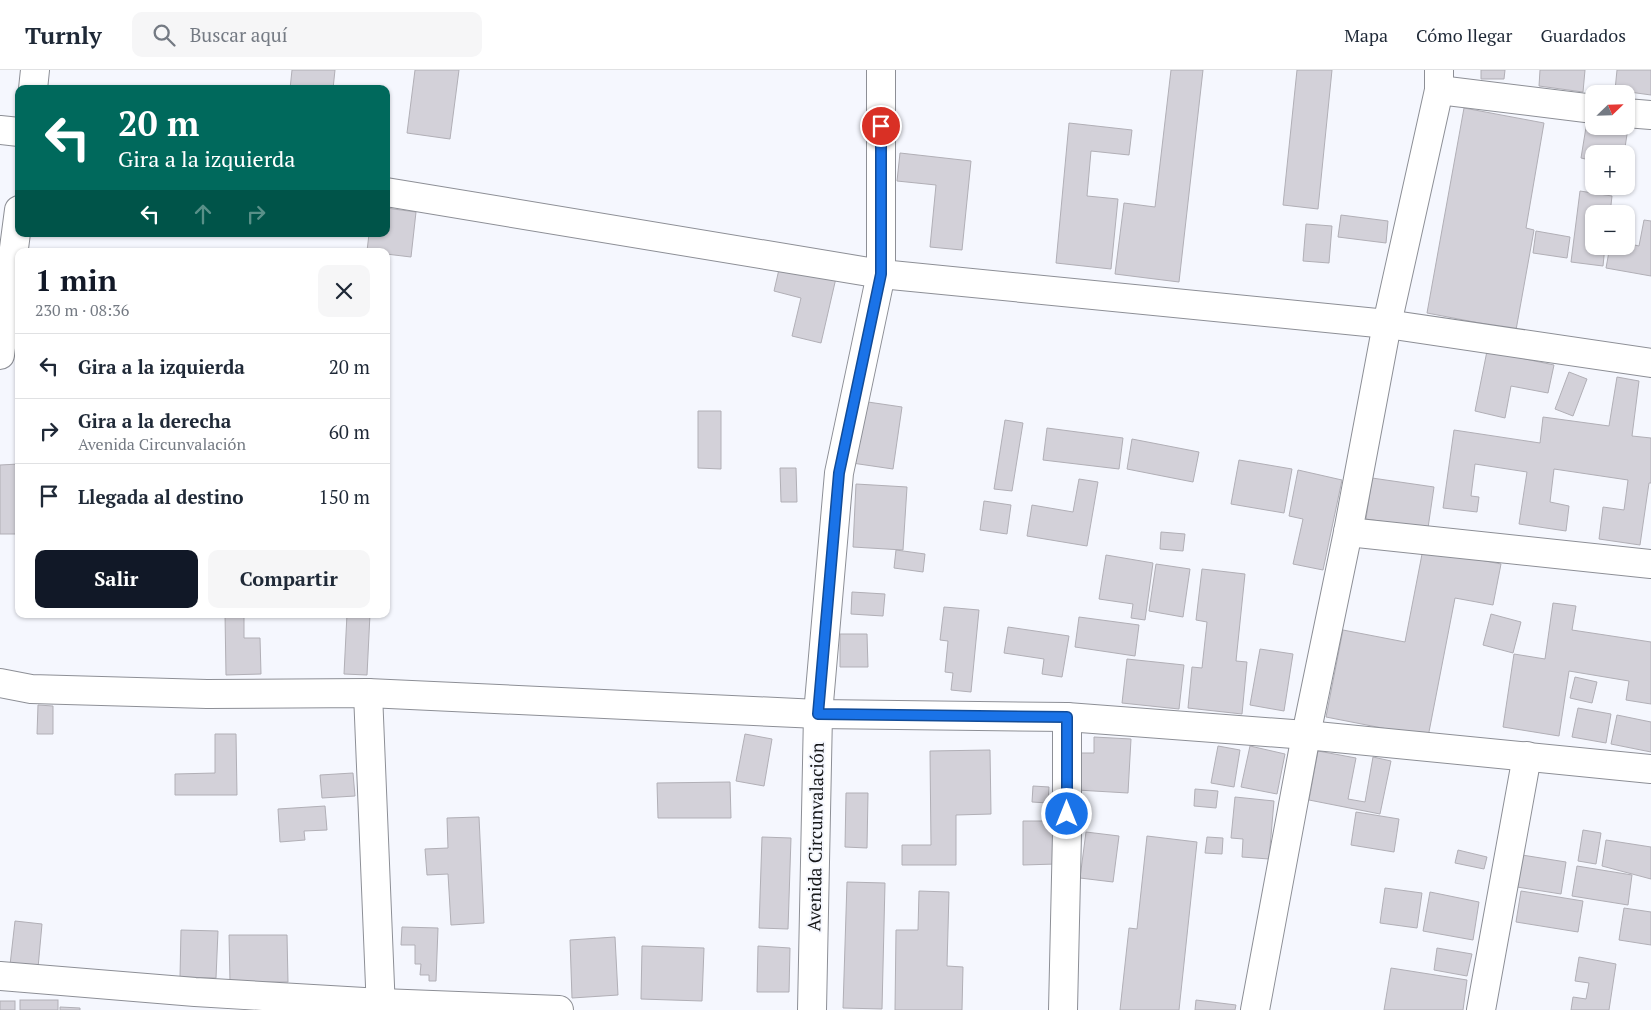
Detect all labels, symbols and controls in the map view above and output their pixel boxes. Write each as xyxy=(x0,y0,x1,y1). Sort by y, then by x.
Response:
search box xyxy=(132,12,482,57)
text: Turnly xyxy=(25,19,102,51)
icon: search xyxy=(150,21,178,49)
text: Buscar aquí xyxy=(190,22,287,47)
text: Mapa xyxy=(1344,23,1388,47)
text: Cómo llegar xyxy=(1416,23,1512,47)
text: Guardados xyxy=(1540,23,1626,47)
north arrow xyxy=(1585,85,1635,135)
map controls xyxy=(1585,85,1635,255)
text: 20 m xyxy=(118,100,199,146)
icon: left xyxy=(35,105,100,170)
pin xyxy=(860,105,902,147)
icon: arrive xyxy=(867,112,895,140)
text: Gira a la izquierda xyxy=(118,144,295,173)
button: + xyxy=(1585,145,1635,195)
icon: left xyxy=(136,200,164,228)
icon: ahead xyxy=(189,200,217,228)
icon: right xyxy=(242,200,270,228)
button: − xyxy=(1585,205,1635,255)
text: 1 min xyxy=(35,260,117,300)
button: close xyxy=(318,265,370,317)
text: 230 m · 08:36 xyxy=(35,299,129,321)
icon: left xyxy=(35,352,63,380)
text: Gira a la izquierda xyxy=(78,354,245,379)
text: 20 m xyxy=(329,354,370,379)
text: Gira a la derecha xyxy=(78,408,231,433)
icon: right xyxy=(35,417,63,445)
text: 60 m xyxy=(329,419,370,444)
text: Avenida Circunvalación xyxy=(78,433,246,455)
icon: arrive xyxy=(35,482,63,510)
text: Llegada al destino xyxy=(78,484,244,509)
text: 150 m xyxy=(319,484,370,509)
button: Salir xyxy=(35,550,198,608)
button: Compartir xyxy=(208,550,370,608)
street label: Avenida Circunvalación xyxy=(801,742,829,932)
position arrow xyxy=(1040,787,1092,839)

